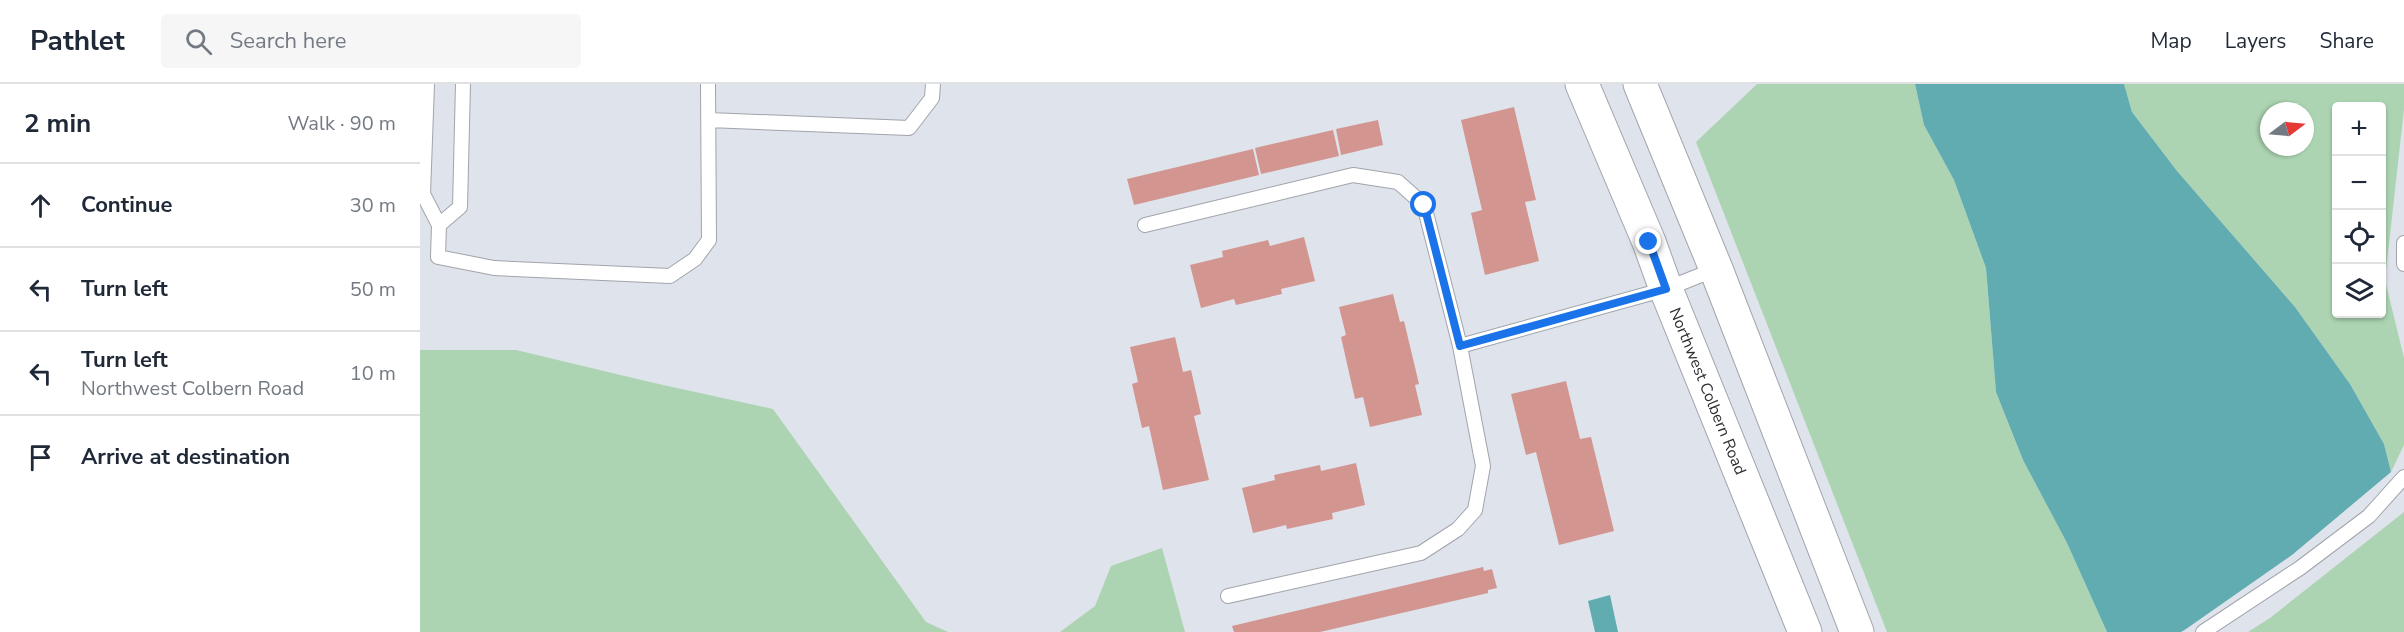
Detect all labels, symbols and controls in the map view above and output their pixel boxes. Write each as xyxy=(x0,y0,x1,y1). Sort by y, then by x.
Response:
search box xyxy=(161,14,581,68)
text: Pathlet xyxy=(30,22,125,60)
icon: search xyxy=(182,25,215,58)
text: Search here xyxy=(230,26,346,56)
text: Map xyxy=(2150,27,2192,55)
text: Layers xyxy=(2225,27,2286,55)
text: Share xyxy=(2319,27,2374,55)
north arrow xyxy=(2260,102,2314,156)
map controls xyxy=(2332,102,2386,318)
button: + xyxy=(2332,102,2386,156)
text: 2 min xyxy=(24,106,91,141)
text: Walk · 90 m xyxy=(288,110,396,137)
button: − xyxy=(2332,156,2386,210)
icon: ahead xyxy=(24,189,57,222)
text: Continue xyxy=(81,190,172,220)
route start xyxy=(1410,191,1436,217)
text: 30 m xyxy=(350,192,396,219)
button: locate xyxy=(2332,210,2386,264)
route end xyxy=(1635,228,1661,254)
button: layers xyxy=(2332,264,2386,318)
icon: left xyxy=(24,273,57,306)
text: Turn left xyxy=(81,274,168,304)
text: 50 m xyxy=(350,276,396,303)
street label: Northwest Colbern Road xyxy=(1664,304,1751,478)
text: Turn left xyxy=(81,345,168,375)
icon: left xyxy=(24,357,57,390)
text: 10 m xyxy=(350,360,396,387)
text: Northwest Colbern Road xyxy=(81,375,304,402)
icon: arrive xyxy=(24,441,57,474)
text: Arrive at destination xyxy=(81,442,290,472)

